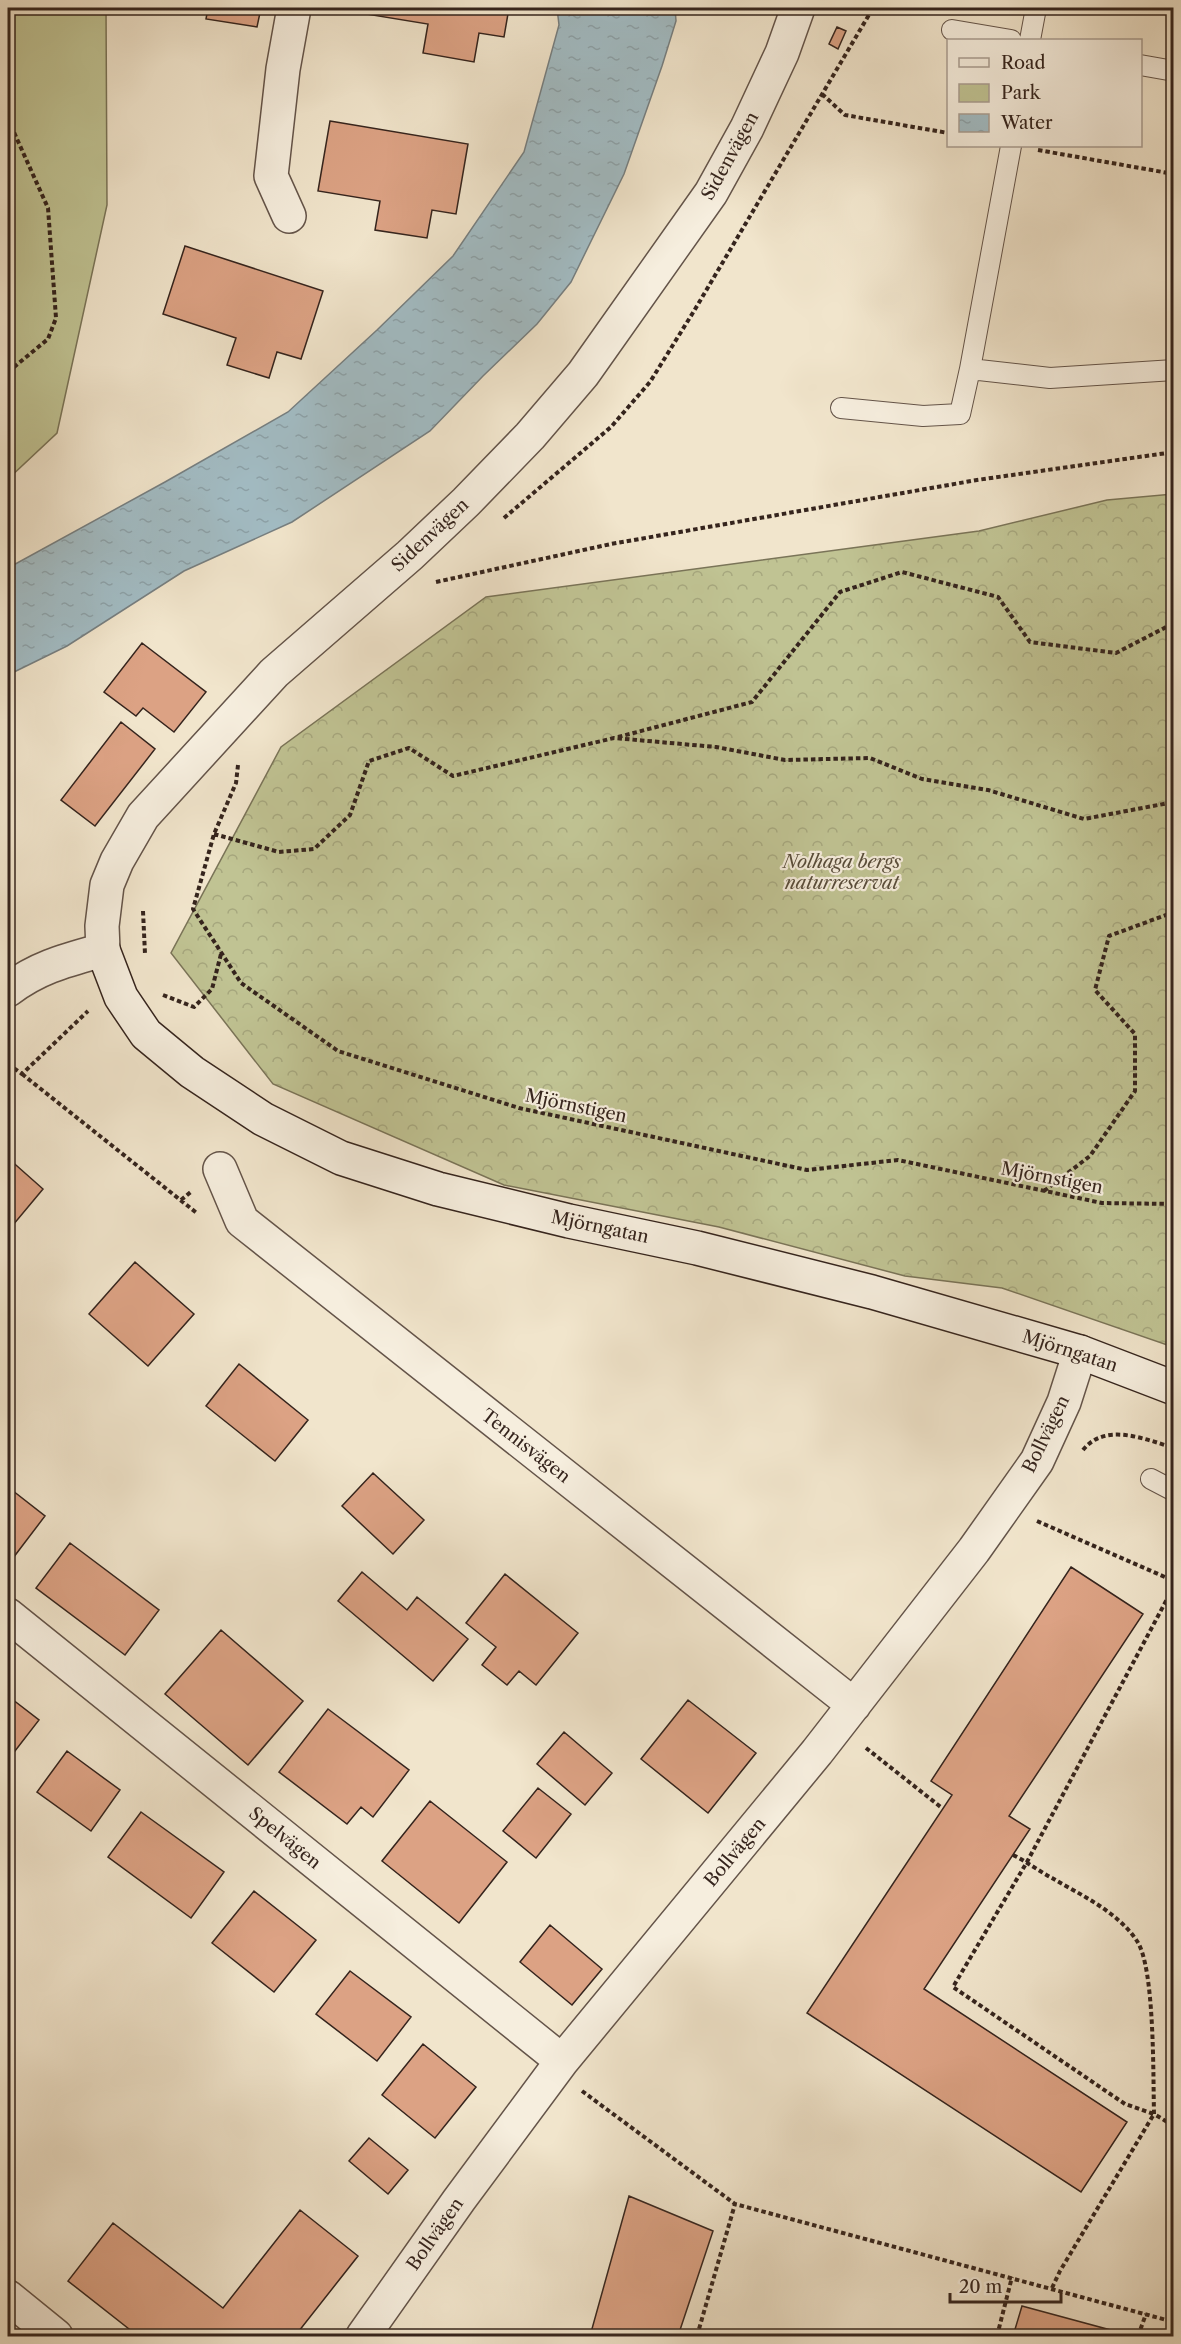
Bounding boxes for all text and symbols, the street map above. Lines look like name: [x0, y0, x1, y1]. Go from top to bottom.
legend: [947, 39, 1142, 147]
text: Road: [1001, 52, 1046, 74]
text: Park: [1001, 82, 1042, 104]
street label: Sidenvägen: [697, 108, 763, 204]
text: Water: [1000, 112, 1053, 134]
street label: Sidenvägen: [387, 494, 473, 576]
park label: Nolhaga bergs naturreservat: [781, 851, 901, 894]
street label: Mjörnstigen: [523, 1084, 629, 1128]
street label: Mjörnstigen: [999, 1157, 1105, 1199]
street label: Mjörngatan: [549, 1206, 651, 1248]
street label: Mjörngatan: [1019, 1325, 1121, 1377]
street label: Bollvägen: [1018, 1392, 1074, 1476]
street label: Tennisvägen: [477, 1404, 575, 1488]
street label: Spelvägen: [244, 1802, 326, 1874]
street label: Bollvägen: [700, 1813, 770, 1891]
street label: Bollvägen: [402, 2193, 468, 2275]
scale bar: [950, 2266, 1061, 2304]
text: 20 m: [959, 2276, 1003, 2298]

